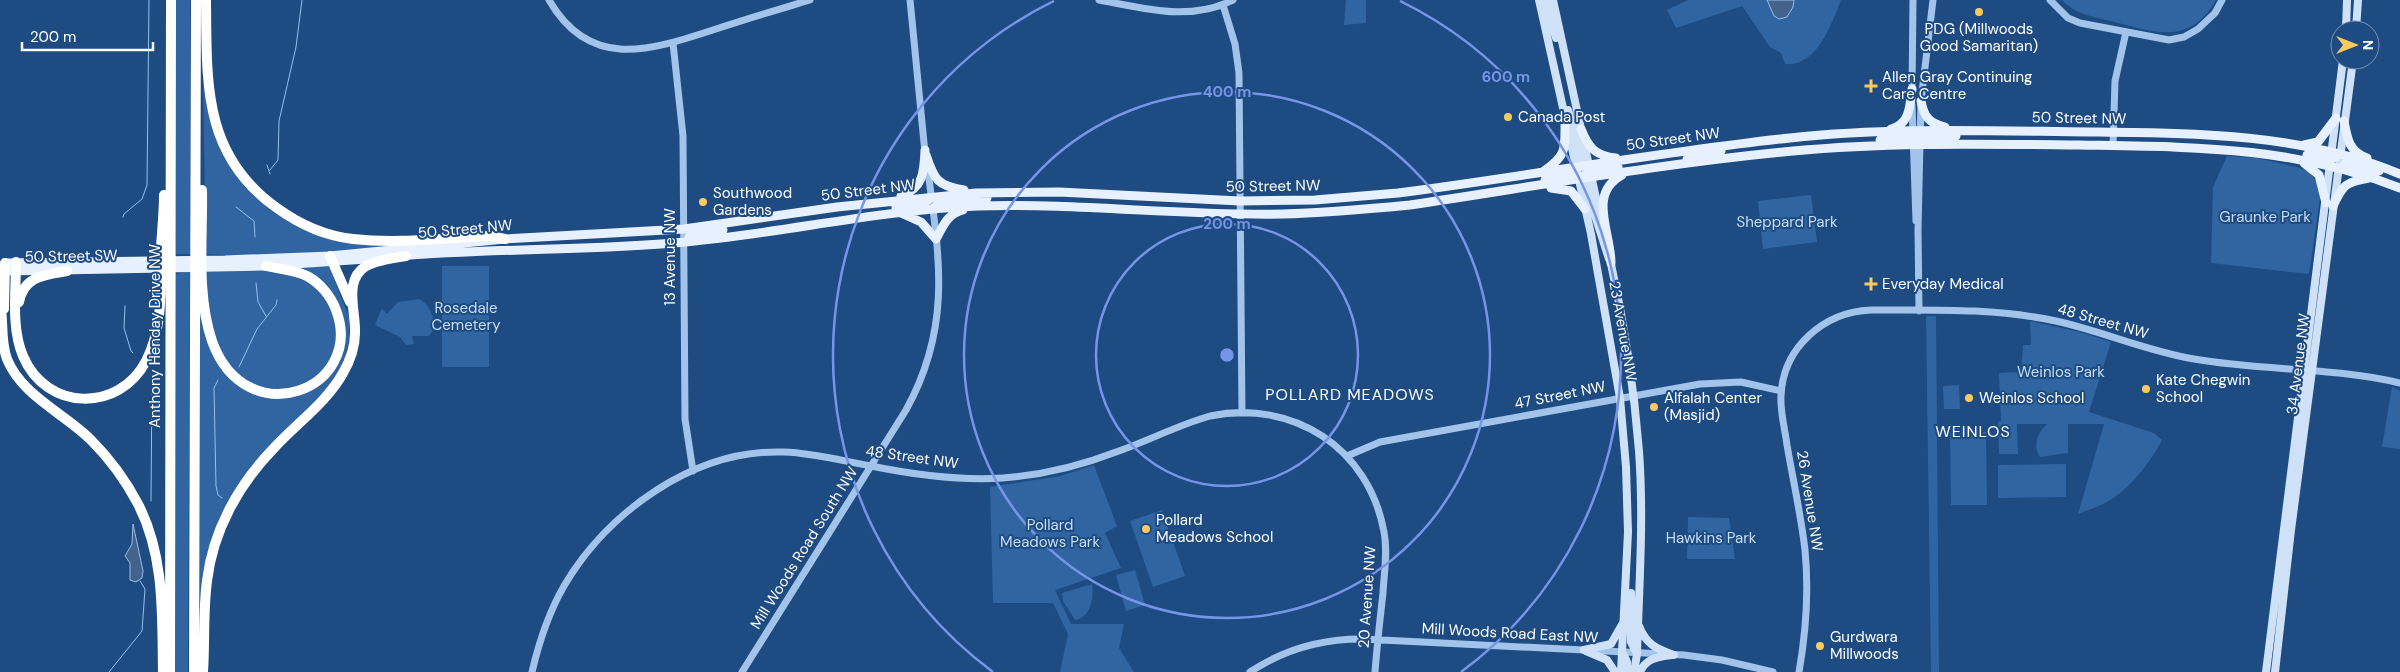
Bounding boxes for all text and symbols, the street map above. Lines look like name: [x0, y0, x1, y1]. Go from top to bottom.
marker: PDG (Millwoods Good Samaritan): [1973, 6, 1985, 18]
place label: PDG (Millwoods Good Samaritan): [1920, 19, 2038, 56]
scale bar: [22, 20, 154, 52]
north arrow: [2330, 20, 2380, 70]
text: 200 m: [30, 27, 76, 47]
text: N: [2359, 40, 2377, 50]
text: 600 m: [1482, 67, 1530, 87]
place label: Allen Gray Continuing Care Centre: [1882, 67, 2032, 104]
marker: Allen Gray Continuing Care Centre: [1864, 79, 1878, 93]
text: 400 m: [1203, 82, 1251, 102]
place label: Canada Post: [1518, 107, 1606, 127]
street label: 50 Street NW: [2031, 107, 2127, 129]
marker: Canada Post: [1502, 111, 1514, 123]
street label: 50 Street NW: [1625, 122, 1722, 155]
street label: 50 Street NW: [820, 174, 917, 206]
street label: 50 Street NW: [1225, 175, 1321, 197]
place label: Southwood Gardens: [713, 183, 792, 220]
marker: Southwood Gardens: [697, 196, 709, 208]
park label: Graunke Park: [2219, 207, 2311, 227]
street label: 13 Avenue NW: [660, 208, 680, 306]
park label: Sheppard Park: [1736, 212, 1838, 232]
text: 200 m: [1203, 214, 1251, 234]
street label: 50 Street NW: [417, 215, 514, 243]
street label: Anthony Henday Drive NW: [145, 243, 165, 428]
street label: 50 Street SW: [24, 245, 118, 267]
place label: Everyday Medical: [1882, 274, 2004, 294]
marker: Everyday Medical: [1864, 277, 1878, 291]
street label: 23 Avenue NW: [1604, 279, 1642, 383]
park label: Rosedale Cemetery: [432, 298, 501, 335]
street label: 48 Street NW: [2055, 298, 2151, 344]
street label: 34 Avenue NW: [2282, 312, 2314, 416]
centre of rings: [1218, 346, 1236, 364]
park label: Weinlos Park: [2017, 362, 2105, 382]
place label: Kate Chegwin School: [2156, 370, 2250, 407]
street label: 47 Street NW: [1513, 376, 1608, 414]
marker: Kate Chegwin School: [2140, 383, 2152, 395]
district label: POLLARD MEADOWS: [1265, 384, 1435, 405]
place label: Alfalah Center (Masjid): [1664, 388, 1762, 425]
place label: Weinlos School: [1979, 388, 2084, 408]
marker: Weinlos School: [1963, 392, 1975, 404]
marker: Alfalah Center (Masjid): [1648, 401, 1660, 413]
district label: WEINLOS: [1935, 421, 2011, 442]
street label: 48 Street NW: [864, 441, 960, 473]
street label: 26 Avenue NW: [1792, 449, 1828, 553]
street label: Mill Woods Road South NW: [746, 463, 863, 633]
place label: Pollard Meadows School: [1156, 510, 1273, 547]
park label: Pollard Meadows Park: [1000, 515, 1100, 552]
marker: Pollard Meadows School: [1140, 523, 1152, 535]
park label: Hawkins Park: [1666, 528, 1757, 548]
street label: 20 Avenue NW: [1353, 545, 1381, 649]
street label: Mill Woods Road East NW: [1421, 618, 1599, 648]
place label: Gurdwara Millwoods: [1830, 627, 1899, 664]
marker: Gurdwara Millwoods: [1814, 640, 1826, 652]

